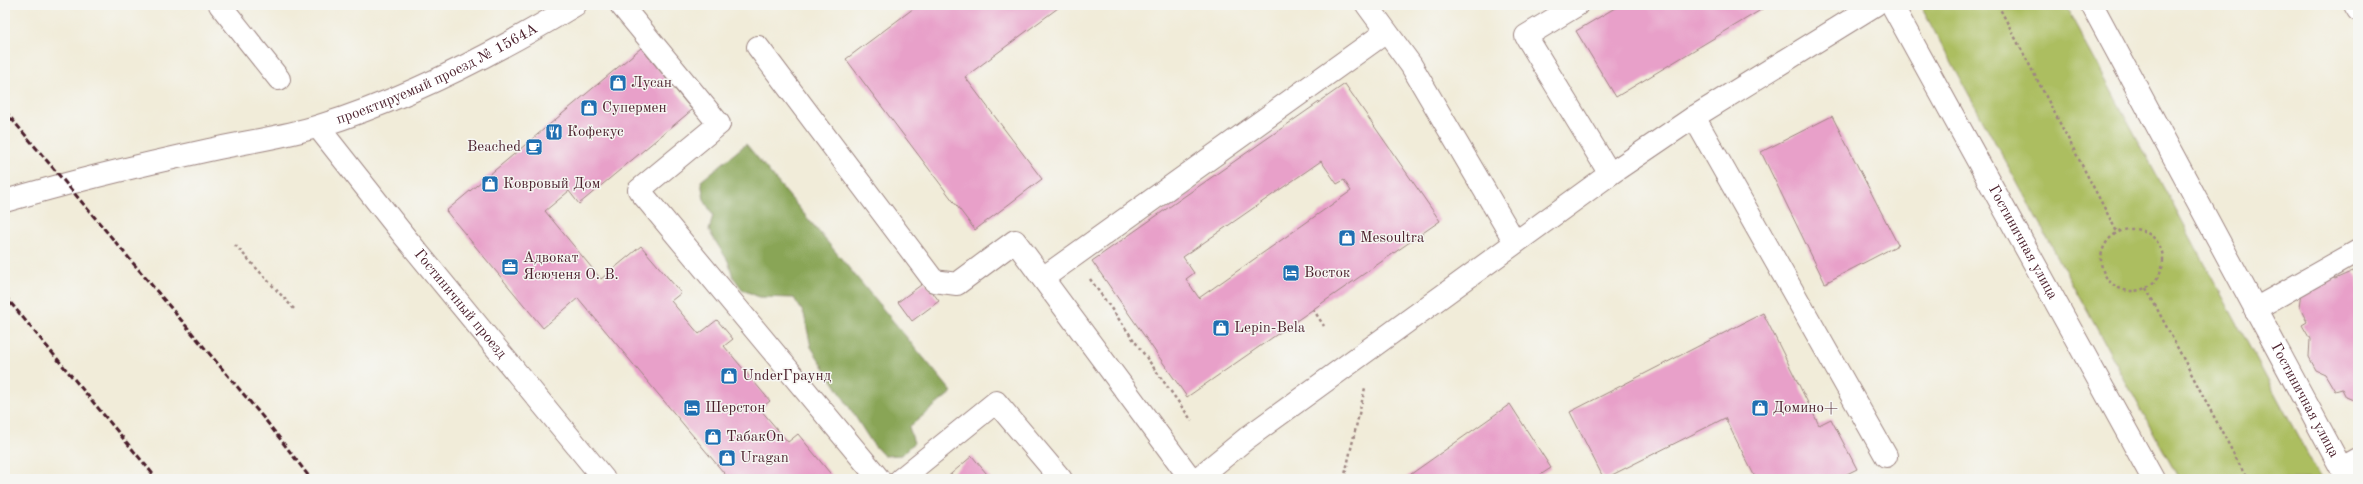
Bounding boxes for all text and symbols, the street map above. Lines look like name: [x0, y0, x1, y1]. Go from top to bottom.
street label: проектируемый проезд № 1564А: [334, 21, 541, 127]
shop icon: Лусан: [608, 73, 628, 93]
place label: Лусан: [631, 76, 672, 91]
shop icon: Супермен: [579, 98, 599, 118]
place label: Супермен: [602, 101, 667, 116]
restaurant icon: Кофекус: [544, 122, 564, 142]
place label: Кофекус: [567, 125, 624, 140]
cafe icon: Beached: [524, 137, 544, 157]
place label: Beached: [467, 140, 521, 155]
shop icon: Ковровый Дом: [480, 174, 500, 194]
place label: Ковровый Дом: [503, 177, 601, 192]
street label: Гостиничная улица: [1985, 183, 2060, 302]
shop icon: Mesoultra: [1337, 228, 1357, 248]
place label: Mesoultra: [1360, 231, 1425, 246]
street label: Гостиничный проезд: [411, 247, 510, 362]
place label: Адвокат Ясюченя О. В.: [523, 251, 619, 283]
office icon: Адвокат Ясюченя О. В.: [500, 257, 520, 277]
hotel icon: Восток: [1281, 263, 1301, 283]
place label: Восток: [1304, 266, 1351, 281]
shop icon: Lepin-Bela: [1211, 318, 1231, 338]
place label: Lepin-Bela: [1234, 321, 1306, 336]
street label: Гостиничная улица: [2268, 341, 2342, 461]
shop icon: UnderГраунд: [719, 366, 739, 386]
place label: UnderГраунд: [742, 369, 832, 384]
hotel icon: Шерстон: [682, 398, 702, 418]
shop icon: Домино+: [1750, 398, 1770, 418]
place label: Шерстон: [705, 401, 765, 416]
place label: Домино+: [1773, 401, 1838, 416]
shop icon: ТабакOn: [703, 427, 723, 447]
place label: ТабакOn: [726, 430, 784, 445]
shop icon: Uragan: [717, 448, 737, 468]
place label: Uragan: [740, 451, 789, 466]

